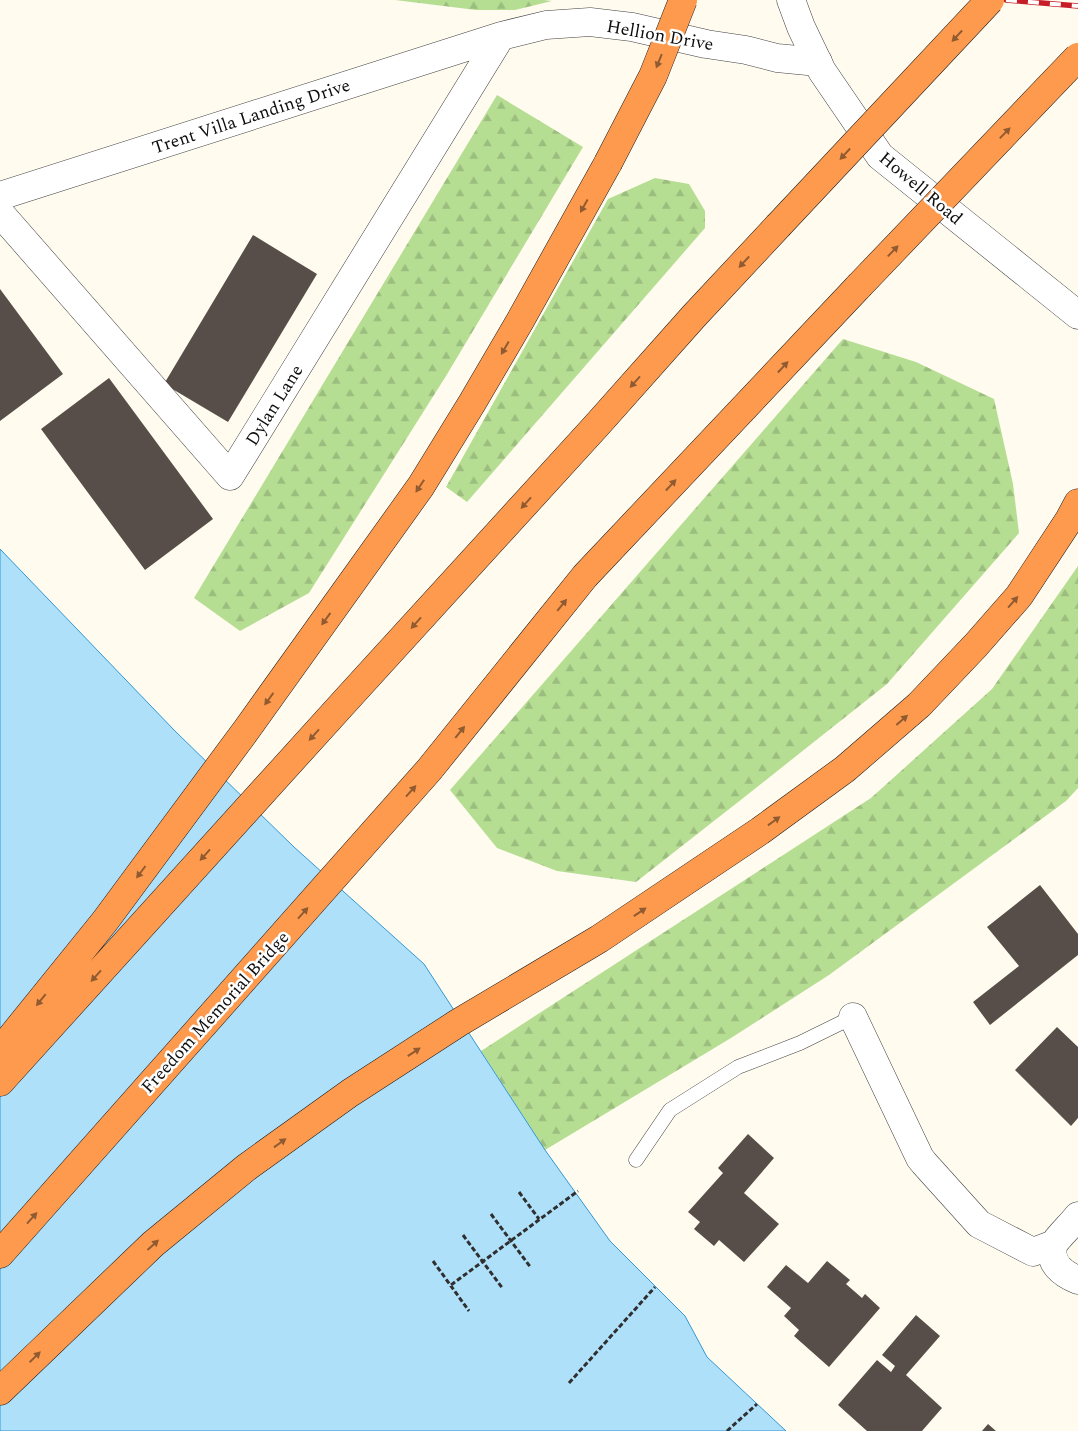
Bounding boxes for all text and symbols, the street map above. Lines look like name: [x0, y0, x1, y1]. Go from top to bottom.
street label: Hellion Drive: [604, 13, 716, 58]
one-way arrow: [951, 29, 963, 41]
one-way arrow: [655, 54, 662, 69]
street label: Trent Villa Landing Drive: [149, 72, 354, 161]
one-way arrow: [999, 128, 1011, 140]
street label: Howell Road: [873, 145, 969, 232]
one-way arrow: [839, 148, 851, 160]
one-way arrow: [580, 199, 589, 213]
one-way arrow: [887, 245, 899, 257]
one-way arrow: [738, 256, 750, 268]
one-way arrow: [500, 341, 509, 354]
street label: Dylan Lane: [239, 359, 310, 451]
one-way arrow: [777, 361, 789, 373]
one-way arrow: [629, 376, 641, 388]
one-way arrow: [665, 479, 677, 491]
one-way arrow: [416, 480, 425, 493]
one-way arrow: [520, 496, 532, 508]
one-way arrow: [1008, 596, 1019, 609]
one-way arrow: [556, 599, 567, 612]
one-way arrow: [321, 612, 331, 626]
one-way arrow: [411, 616, 422, 629]
one-way arrow: [263, 692, 274, 705]
one-way arrow: [895, 714, 907, 726]
one-way arrow: [455, 726, 466, 739]
one-way arrow: [308, 728, 320, 740]
one-way arrow: [405, 785, 416, 798]
one-way arrow: [767, 816, 781, 826]
one-way arrow: [199, 849, 211, 861]
one-way arrow: [136, 865, 146, 879]
one-way arrow: [297, 907, 309, 919]
one-way arrow: [633, 907, 646, 917]
street label: Freedom Memorial Bridge: [135, 925, 296, 1100]
one-way arrow: [90, 970, 102, 982]
one-way arrow: [35, 993, 46, 1006]
one-way arrow: [407, 1047, 421, 1057]
one-way arrow: [273, 1138, 286, 1149]
one-way arrow: [27, 1211, 38, 1224]
one-way arrow: [146, 1239, 159, 1250]
one-way arrow: [29, 1351, 41, 1363]

